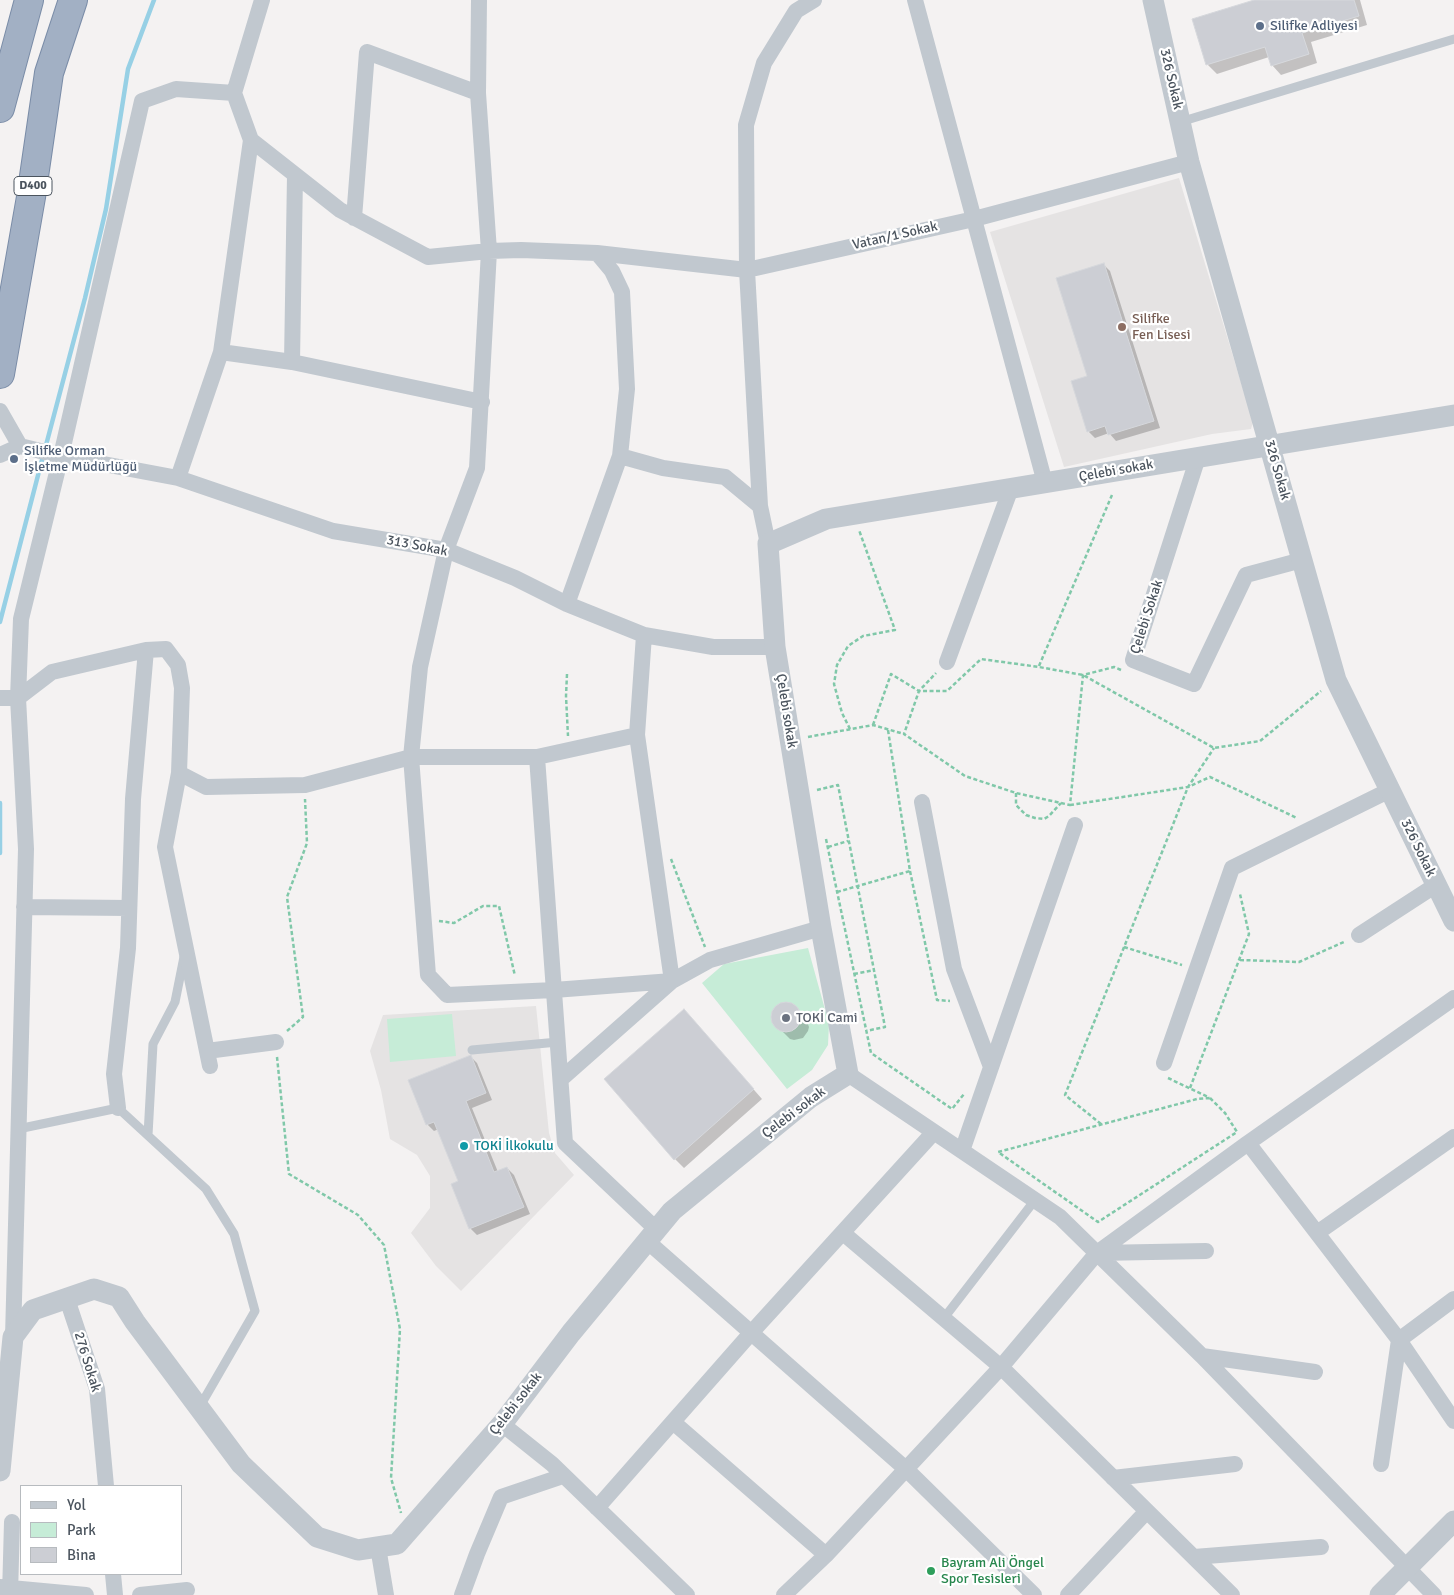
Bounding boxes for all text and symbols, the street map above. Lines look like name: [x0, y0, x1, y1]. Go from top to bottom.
place label: Silifke Adliyesi: [1270, 18, 1358, 34]
marker: Silifke Adliyesi: [1254, 20, 1266, 32]
street label: 326 Sokak: [1156, 47, 1186, 111]
road number: D400: [14, 177, 52, 196]
street label: Vatan/1 Sokak: [851, 218, 939, 254]
place label: Silifke Fen Lisesi: [1132, 311, 1191, 344]
marker: Silifke Fen Lisesi: [1116, 321, 1128, 333]
street label: 326 Sokak: [1260, 438, 1294, 502]
place label: Silifke Orman İşletme Müdürlüğü: [24, 443, 137, 476]
marker: Silifke Orman İşletme Müdürlüğü: [8, 453, 20, 465]
street label: Çelebi sokak: [1078, 456, 1154, 486]
street label: 313 Sokak: [385, 532, 449, 560]
street label: Çelebi Sokak: [1127, 578, 1167, 656]
street label: Çelebi sokak: [772, 673, 800, 749]
street label: 326 Sokak: [1397, 816, 1439, 880]
place label: TOKİ Cami: [796, 1010, 858, 1026]
marker: TOKİ Cami: [780, 1012, 792, 1024]
street label: Çelebi sokak: [759, 1084, 829, 1142]
place label: TOKİ İlkokulu: [474, 1138, 554, 1154]
marker: TOKİ İlkokulu: [458, 1140, 470, 1152]
street label: 276 Sokak: [70, 1330, 104, 1394]
street label: Çelebi sokak: [486, 1369, 546, 1439]
legend: [20, 1485, 182, 1575]
text: Yol: [67, 1496, 86, 1514]
text: Park: [67, 1521, 96, 1539]
text: Bina: [67, 1546, 96, 1564]
place label: Bayram Ali Öngel Spor Tesisleri: [941, 1555, 1044, 1588]
marker: Bayram Ali Öngel Spor Tesisleri: [925, 1565, 937, 1577]

